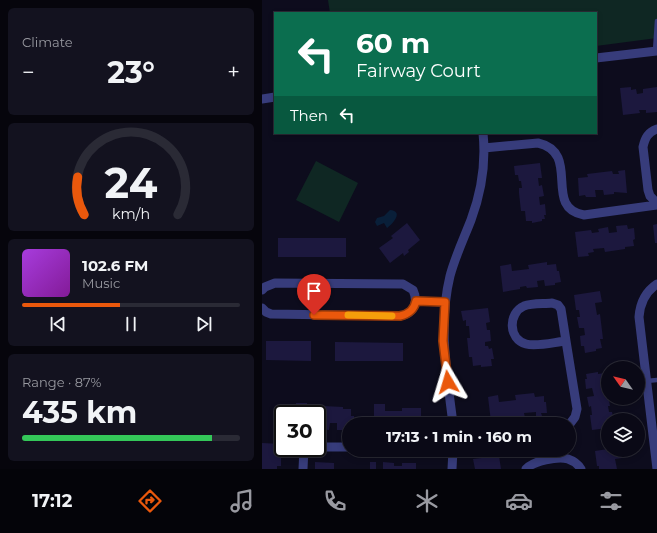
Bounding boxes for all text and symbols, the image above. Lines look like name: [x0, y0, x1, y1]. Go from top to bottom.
text: 60 m: [356, 26, 430, 60]
icon: left: [290, 28, 342, 80]
text: Climate: [22, 34, 73, 50]
text: 23°: [107, 54, 155, 91]
text: −: [22, 59, 35, 86]
text: +: [227, 59, 240, 86]
text: Fairway Court: [356, 60, 481, 82]
icon: left: [336, 104, 358, 126]
text: Then: [290, 106, 328, 125]
text: 24: [105, 158, 158, 208]
text: km/h: [112, 204, 150, 222]
text: 102.6 FM: [82, 256, 148, 275]
pin: [297, 274, 331, 315]
text: Music: [82, 275, 120, 291]
icon: arrive: [303, 280, 325, 302]
icon: previous: [47, 313, 69, 335]
icon: pause: [120, 313, 142, 335]
icon: next: [193, 313, 215, 335]
position arrow: [427, 361, 469, 403]
north arrow: [601, 361, 645, 405]
map controls: [601, 361, 645, 457]
text: Range · 87%: [22, 374, 101, 390]
text: 435 km: [22, 394, 137, 431]
speed limit sign: 30: [274, 405, 326, 457]
button: layers: [601, 413, 645, 457]
text: 17:13 · 1 min · 160 m: [386, 427, 532, 446]
icon: directions: [136, 487, 164, 515]
icon: music: [228, 487, 256, 515]
icon: phone: [321, 487, 349, 515]
icon: climate: [413, 487, 441, 515]
icon: car: [505, 487, 533, 515]
icon: filters: [597, 487, 625, 515]
text: 17:12: [32, 490, 72, 512]

